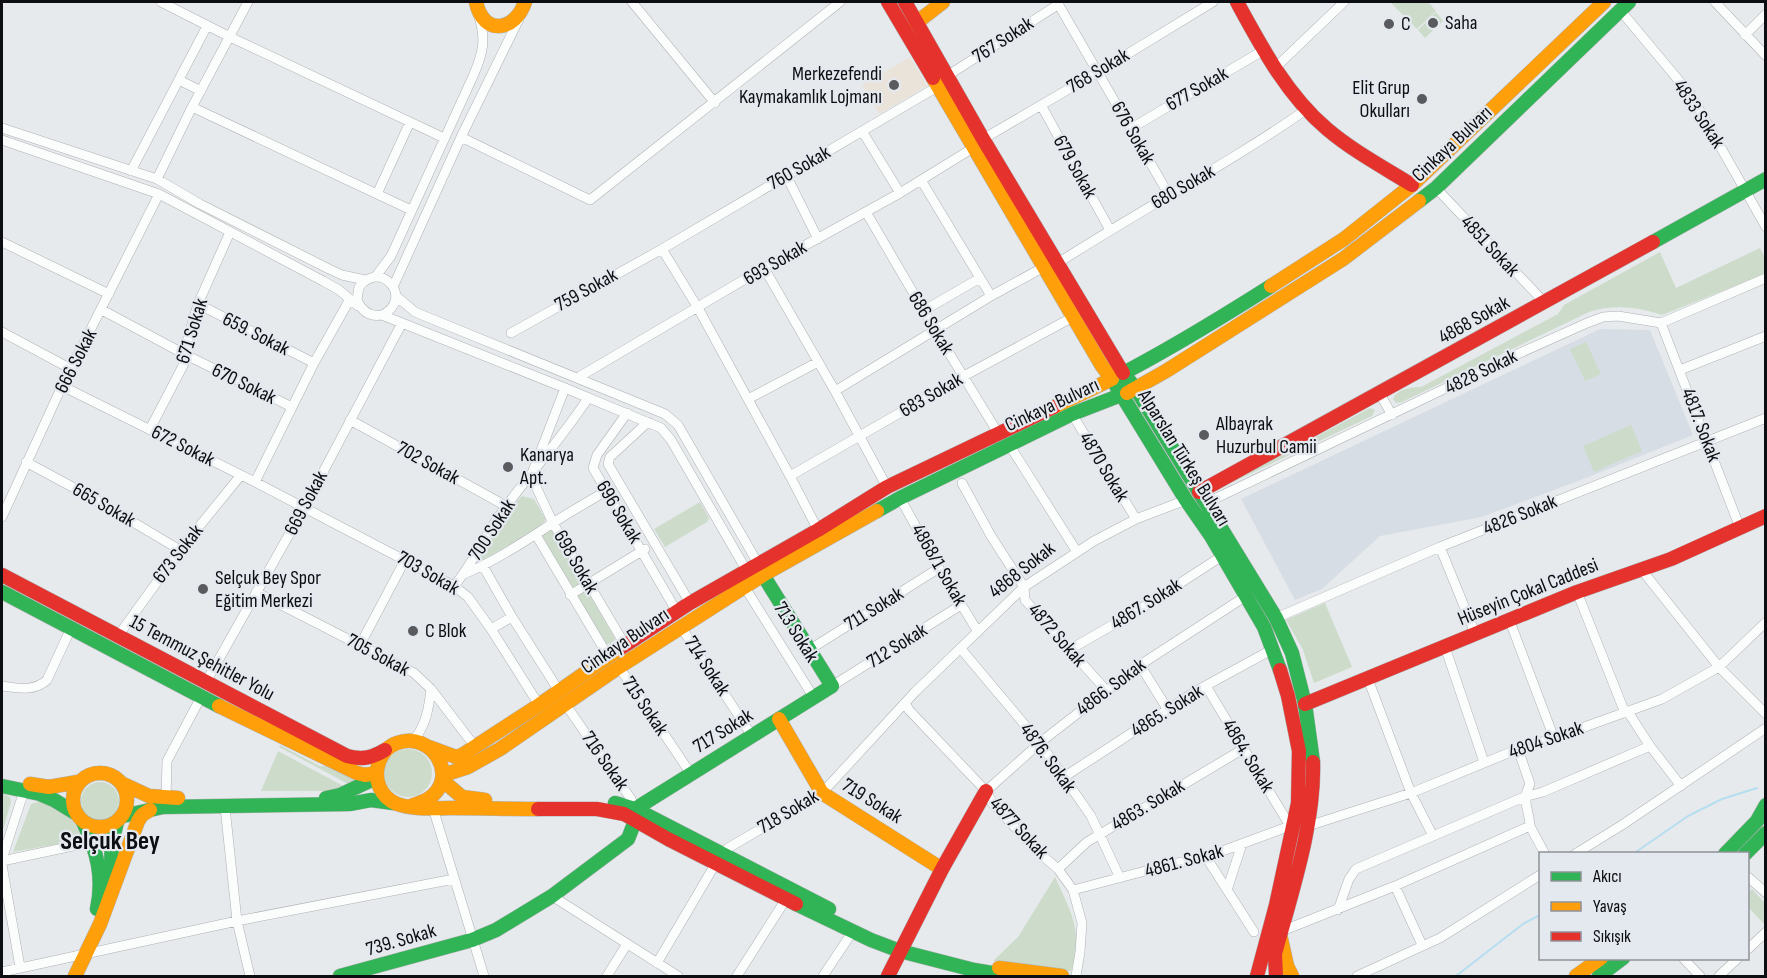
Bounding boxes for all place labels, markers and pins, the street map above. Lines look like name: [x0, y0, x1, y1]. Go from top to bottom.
place label: Saha: [1445, 11, 1478, 35]
place label: C: [1401, 12, 1411, 36]
marker: Saha: [1426, 16, 1440, 30]
marker: C: [1382, 17, 1396, 31]
place label: Merkezefendi Kaymakamlık Lojmanı: [739, 62, 882, 109]
place label: Elit Grup Okulları: [1352, 76, 1410, 123]
marker: Merkezefendi Kaymakamlık Lojmanı: [887, 78, 901, 92]
marker: Elit Grup Okulları: [1415, 92, 1429, 106]
place label: Albayrak Huzurbul Camii: [1215, 412, 1317, 459]
marker: Albayrak Huzurbul Camii: [1197, 428, 1211, 442]
place label: Kanarya Apt.: [519, 443, 574, 490]
marker: Kanarya Apt.: [501, 460, 515, 474]
place label: Selçuk Bey Spor Eğitim Merkezi: [215, 566, 321, 613]
marker: Selçuk Bey Spor Eğitim Merkezi: [196, 582, 210, 596]
place label: C Blok: [425, 619, 467, 643]
marker: C Blok: [406, 624, 420, 638]

